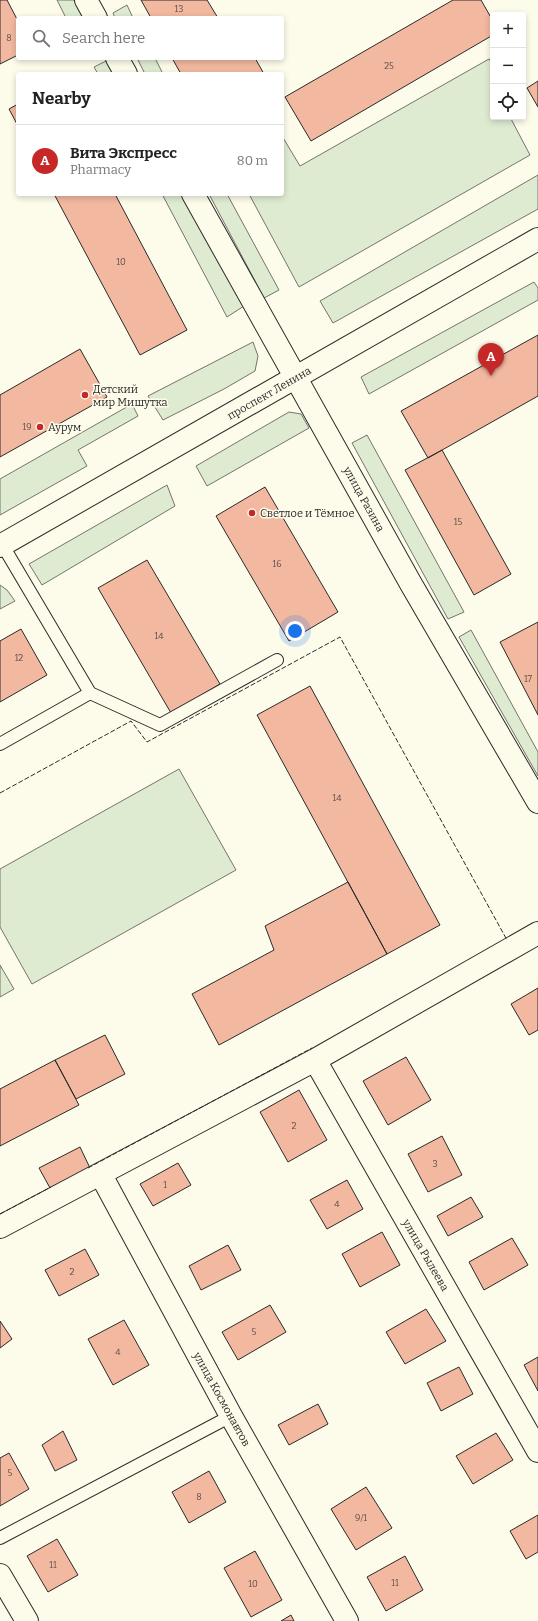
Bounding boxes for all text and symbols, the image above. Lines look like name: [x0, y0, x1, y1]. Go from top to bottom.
house number: 13: [175, 4, 183, 14]
map controls: [490, 12, 526, 120]
button: +: [490, 12, 526, 48]
search box: [16, 16, 284, 60]
icon: search: [30, 27, 52, 49]
text: Search here: [62, 29, 145, 47]
house number: 8: [6, 33, 12, 43]
button: −: [490, 48, 526, 84]
house number: 25: [384, 61, 394, 71]
button: locate: [490, 84, 526, 120]
text: Nearby: [32, 88, 91, 109]
text: Вита Экспресс: [70, 144, 177, 162]
text: A: [40, 153, 50, 168]
text: 80 m: [237, 153, 268, 168]
text: Pharmacy: [70, 162, 131, 177]
house number: 10: [116, 257, 126, 267]
pin: A: [478, 343, 504, 376]
street label: проспект Ленина: [225, 364, 313, 423]
place label: Детский мир Мишутка: [93, 383, 168, 409]
marker: Детский мир Мишутка: [80, 390, 90, 400]
place label: Аурум: [48, 421, 81, 434]
house number: 19: [23, 422, 31, 432]
marker: Аурум: [35, 422, 45, 432]
street label: улица Разина: [340, 463, 387, 534]
place label: Светлое и Тёмное: [260, 507, 354, 520]
marker: Светлое и Тёмное: [247, 508, 257, 518]
house number: 15: [454, 517, 462, 527]
house number: 16: [273, 559, 281, 569]
your location: [285, 621, 305, 641]
house number: 14: [155, 631, 164, 641]
house number: 12: [15, 653, 23, 663]
house number: 17: [524, 674, 533, 684]
house number: 14: [333, 793, 342, 803]
house number: 2: [292, 1121, 297, 1131]
house number: 3: [432, 1159, 438, 1169]
house number: 1: [163, 1180, 167, 1190]
house number: 4: [334, 1199, 340, 1209]
street label: улица Рылеева: [399, 1216, 451, 1293]
house number: 2: [70, 1267, 75, 1277]
house number: 5: [252, 1327, 257, 1337]
house number: 4: [115, 1347, 121, 1357]
street label: улица Космонавтов: [190, 1349, 253, 1449]
house number: 5: [8, 1468, 13, 1478]
house number: 8: [196, 1492, 202, 1502]
house number: 9/1: [355, 1513, 367, 1523]
house number: 11: [49, 1560, 57, 1570]
house number: 11: [391, 1578, 399, 1588]
house number: 10: [248, 1579, 258, 1589]

